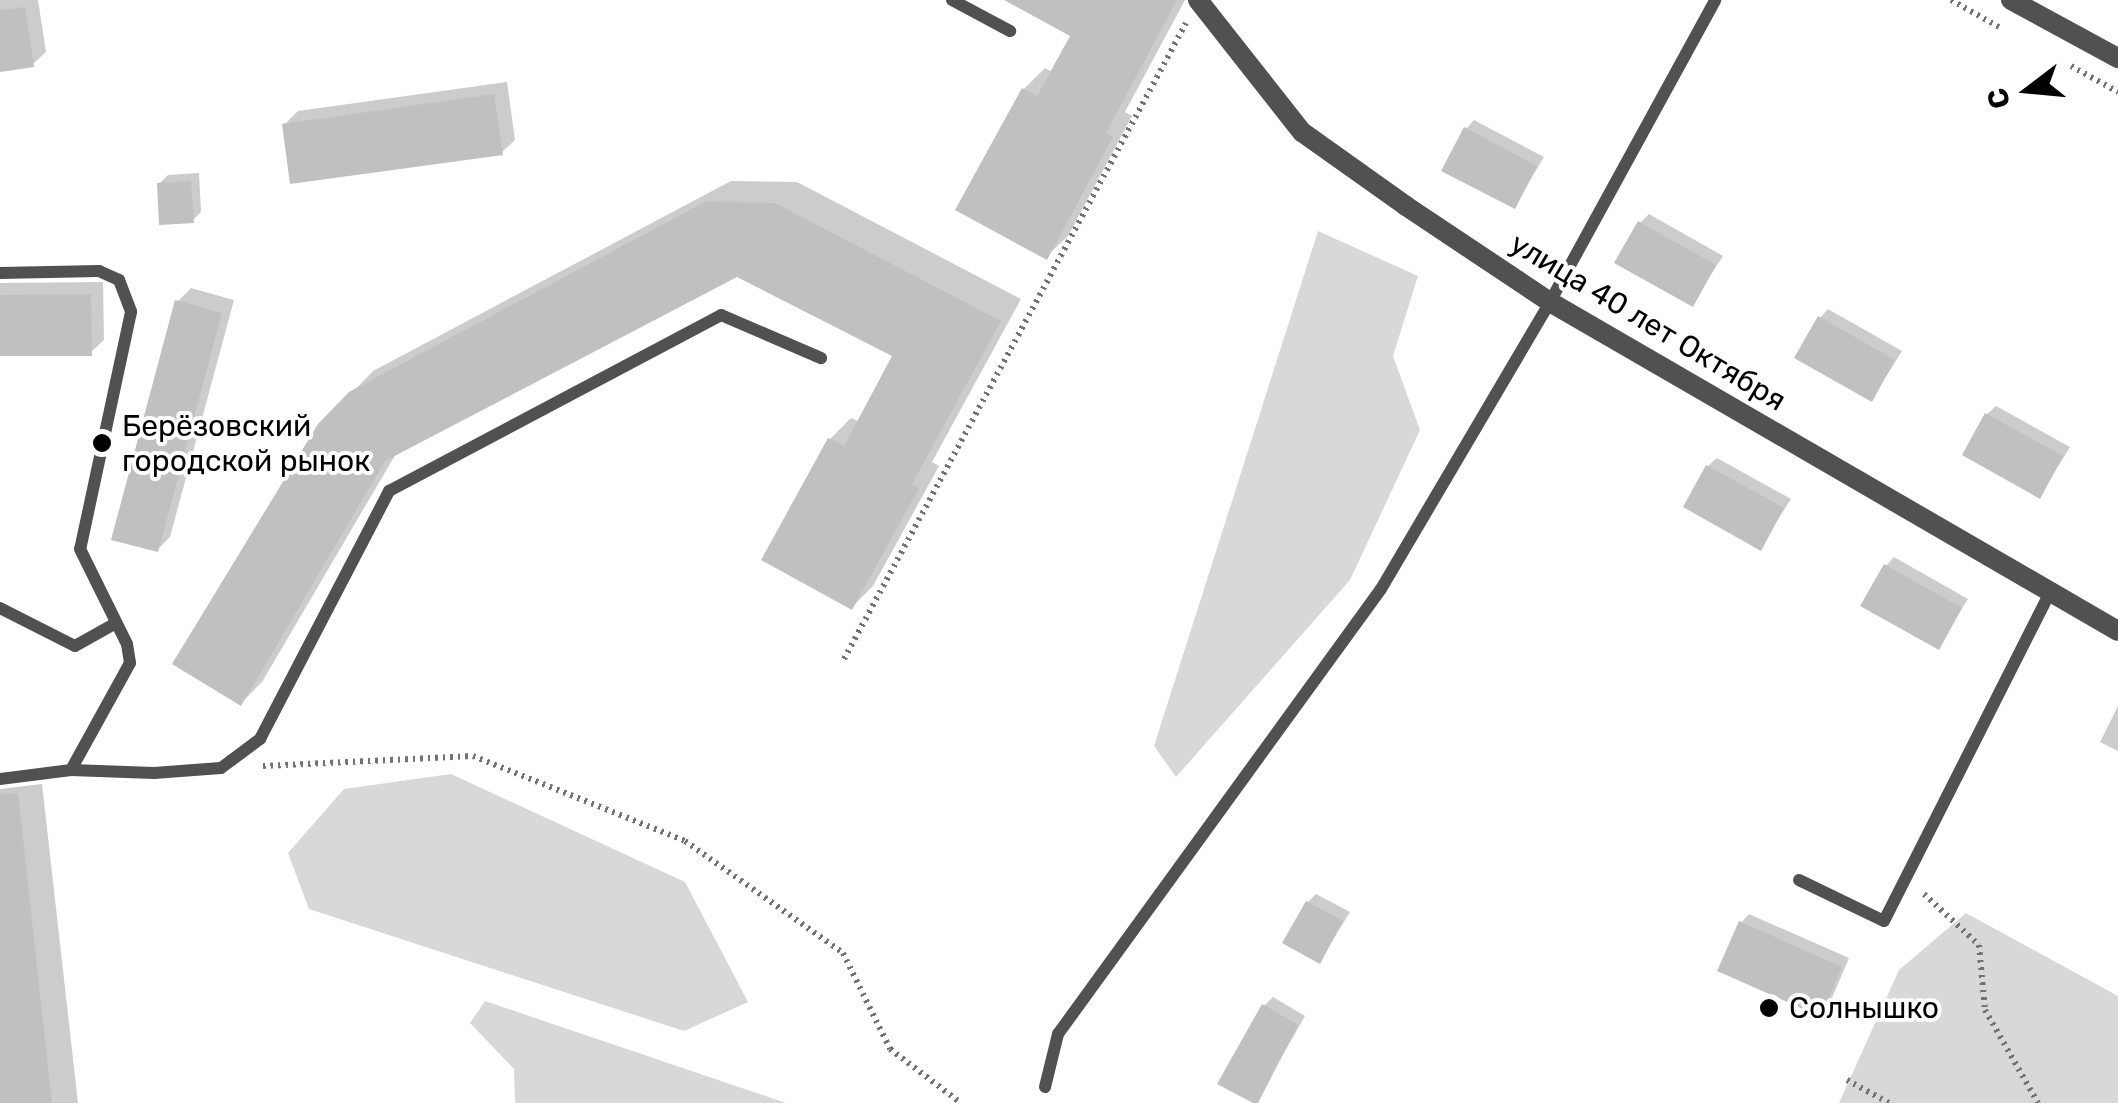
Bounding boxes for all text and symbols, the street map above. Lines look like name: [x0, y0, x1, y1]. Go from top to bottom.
north arrow: [1978, 40, 2078, 140]
text: С: [1980, 84, 2017, 112]
street label: улица 40 лет Октября: [1504, 225, 1792, 419]
place label: Берёзовский городской рынок: [122, 408, 370, 478]
marker: Берёзовский городской рынок: [91, 432, 113, 454]
place label: Солнышко: [1789, 990, 1939, 1026]
marker: Солнышко: [1758, 997, 1780, 1019]

